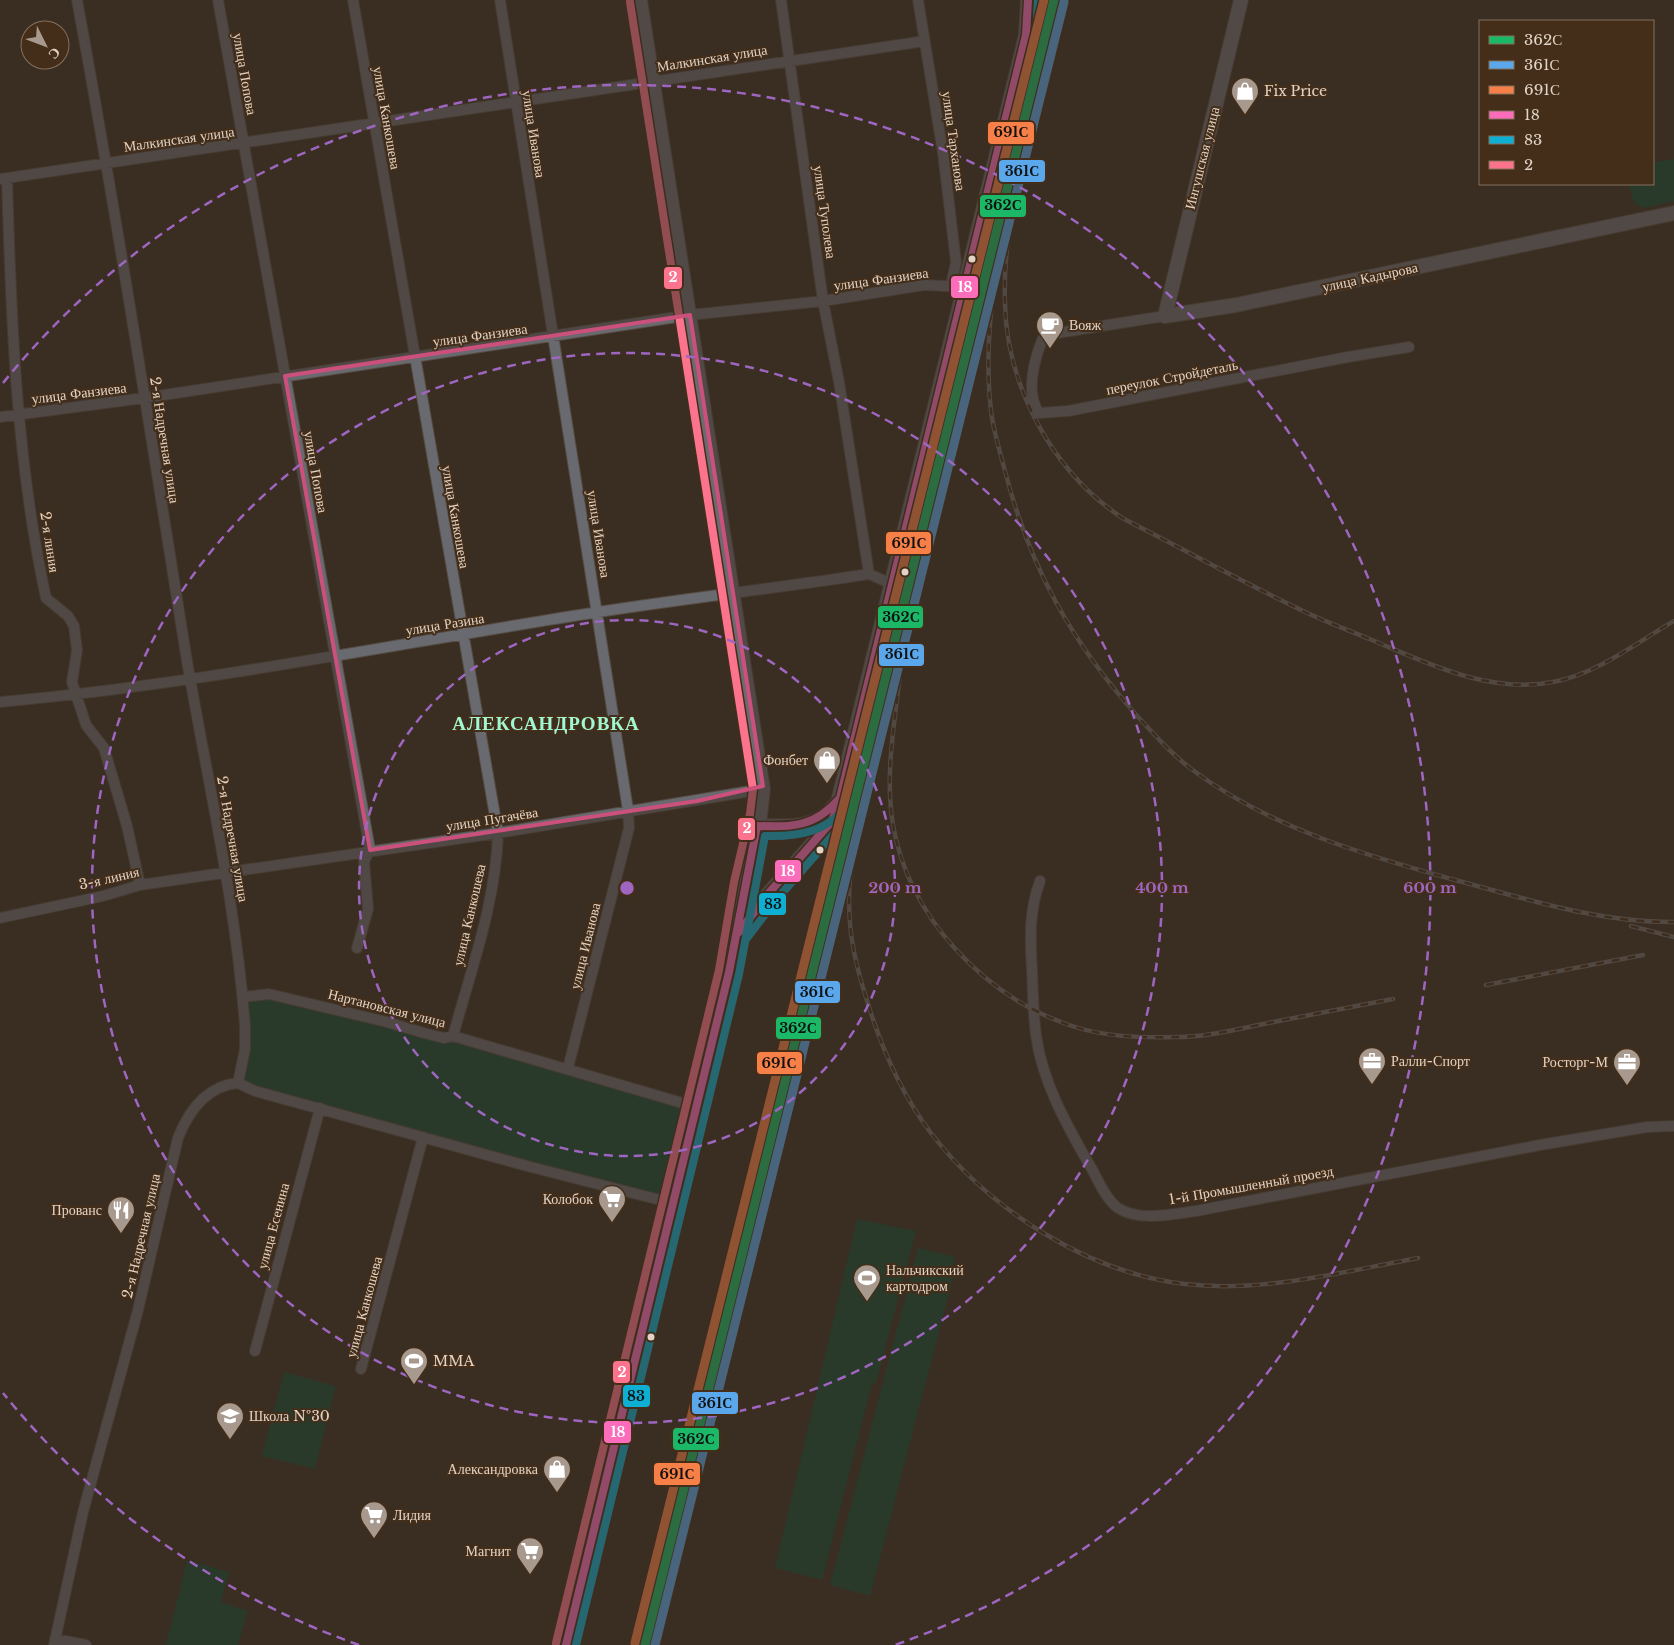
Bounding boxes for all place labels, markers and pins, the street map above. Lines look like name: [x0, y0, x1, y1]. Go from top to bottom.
shop icon: Fix Price: [1230, 76, 1260, 115]
place label: Fix Price: [1264, 82, 1327, 100]
unlabelled marker: [967, 254, 977, 264]
cafe icon: Вояж: [1035, 310, 1065, 349]
place label: Вояж: [1069, 316, 1102, 334]
unlabelled marker: [900, 567, 910, 577]
shop icon: Фонбет: [812, 745, 842, 784]
place label: Фонбет: [763, 751, 808, 769]
unlabelled marker: [815, 845, 825, 855]
centre of rings: [618, 879, 636, 897]
office icon: Ралли-Спорт: [1357, 1046, 1387, 1085]
office icon: Росторг-М: [1612, 1047, 1642, 1086]
place label: Ралли-Спорт: [1391, 1052, 1470, 1070]
place label: Росторг-М: [1542, 1053, 1609, 1071]
supermarket icon: Колобок: [597, 1184, 627, 1223]
place label: Колобок: [543, 1190, 593, 1208]
restaurant icon: Прованс: [106, 1195, 136, 1234]
place label: Прованс: [52, 1201, 102, 1219]
place label: Нальчикский картодром: [886, 1261, 964, 1295]
sports icon: Нальчикский картодром: [852, 1263, 882, 1302]
unlabelled marker: [646, 1332, 656, 1342]
sports icon: MMA: [399, 1346, 429, 1385]
place label: MMA: [433, 1352, 475, 1370]
school or university icon: Школа №30: [215, 1401, 245, 1440]
place label: Школа №30: [249, 1407, 330, 1425]
shop icon: Александровка: [542, 1454, 572, 1493]
place label: Александровка: [448, 1460, 539, 1478]
supermarket icon: Лидия: [359, 1500, 389, 1539]
place label: Лидия: [393, 1506, 432, 1524]
supermarket icon: Магнит: [515, 1536, 545, 1575]
place label: Магнит: [465, 1542, 511, 1560]

